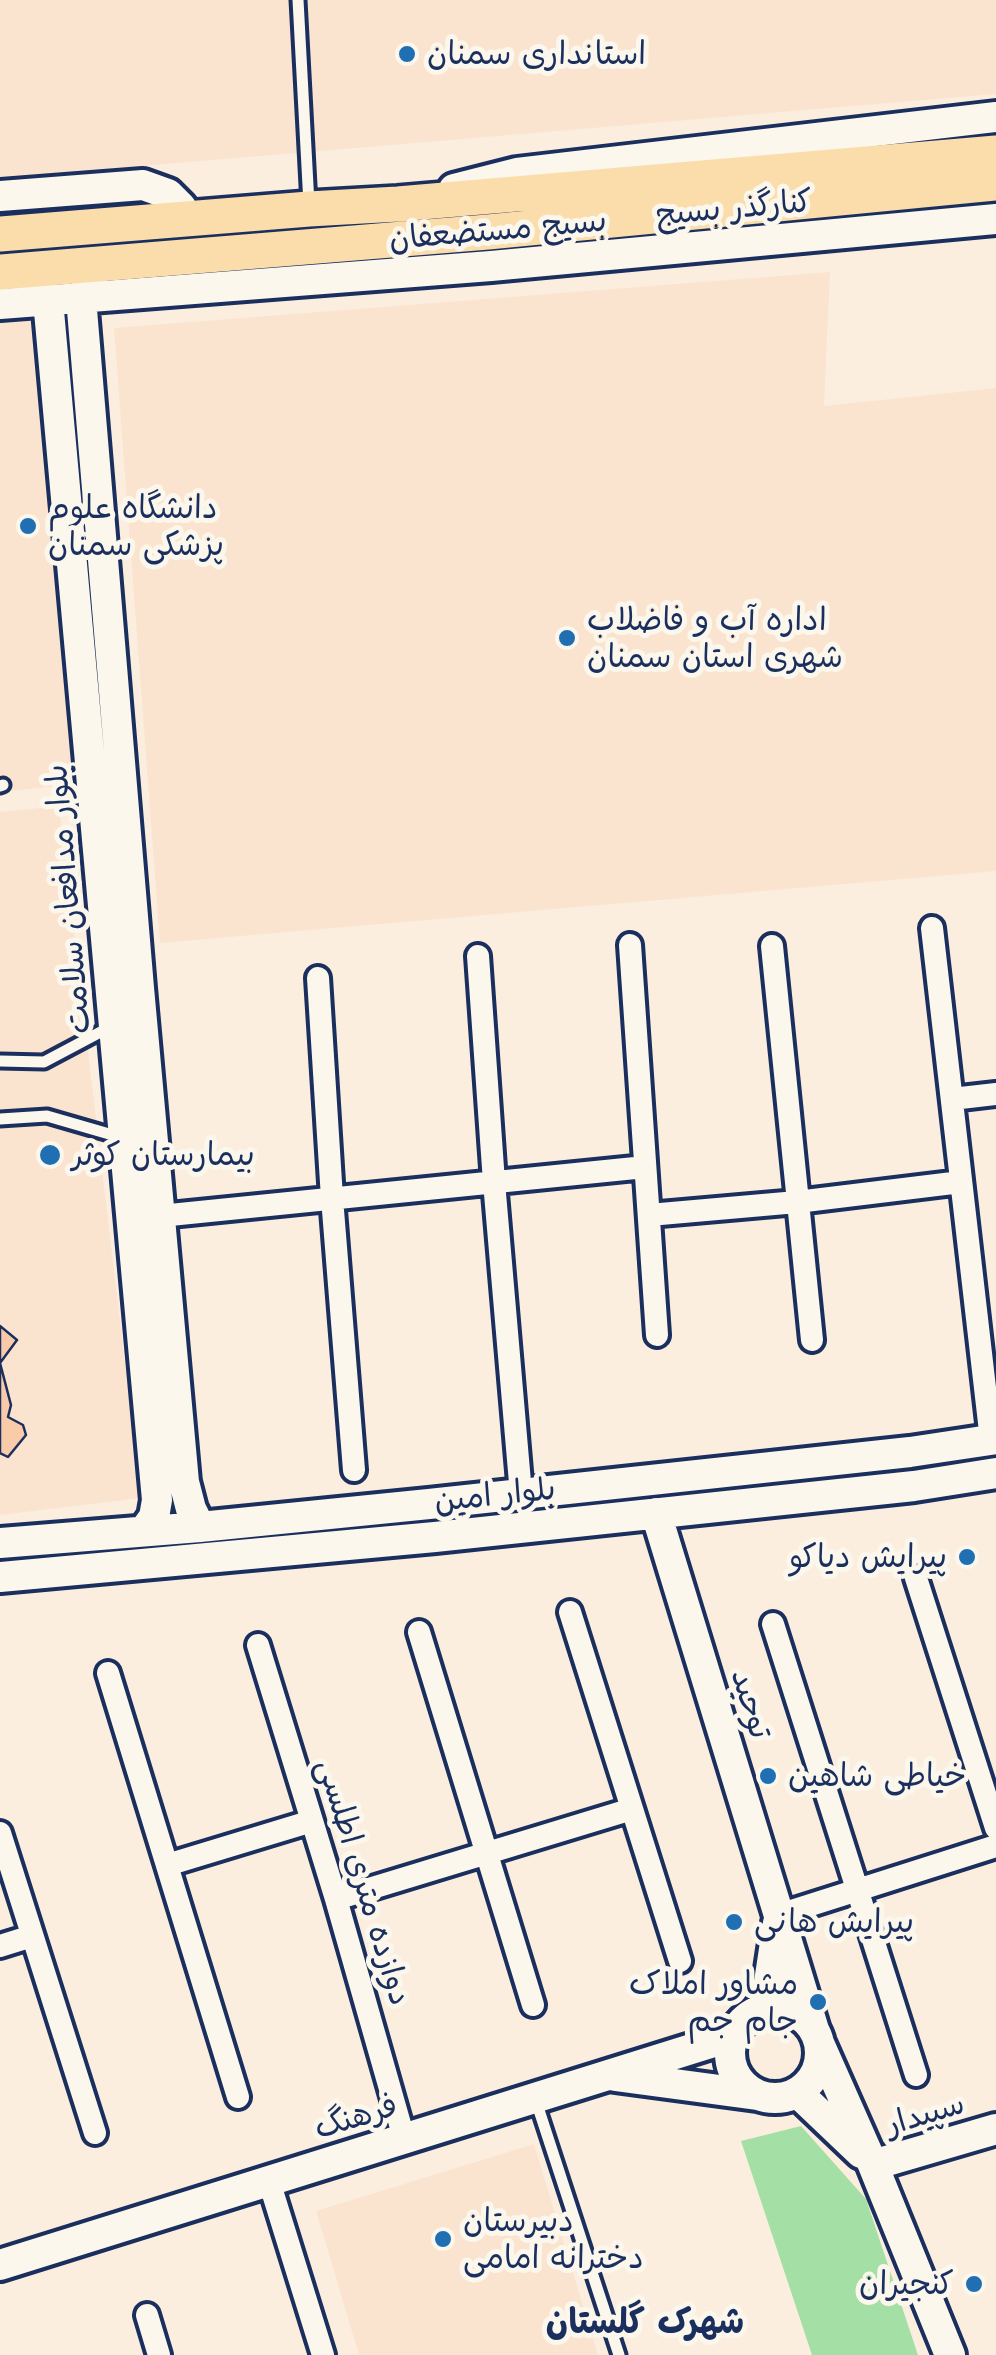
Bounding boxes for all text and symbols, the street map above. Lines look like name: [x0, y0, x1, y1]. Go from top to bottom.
place label: استانداری سمنان: [427, 35, 646, 73]
marker: استانداری سمنان: [396, 43, 418, 65]
street label: کنارگذر بسیج: [654, 182, 814, 234]
street label: بسیج مستضعفان: [388, 201, 608, 259]
place label: دانشگاه علوم پزشکی سمنان: [48, 489, 224, 564]
marker: دانشگاه علوم پزشکی سمنان: [17, 515, 39, 537]
place label: اداره آب و فاضلاب شهری استان سمنان: [587, 601, 843, 676]
marker: اداره آب و فاضلاب شهری استان سمنان: [556, 627, 578, 649]
street label: بلوار مدافعان سلامت: [37, 763, 99, 1035]
place label: بیمارستان کوثر: [72, 1136, 255, 1174]
marker: بیمارستان کوثر: [37, 1142, 63, 1168]
street label: بلوار امین: [433, 1470, 557, 1520]
place label: پیرایش دیاکو: [789, 1538, 947, 1576]
marker: پیرایش دیاکو: [956, 1546, 978, 1568]
street label: توحید: [722, 1665, 780, 1743]
street label: دوازده متری اطلسی: [308, 1754, 420, 2010]
place label: خیاطی شاهین: [788, 1757, 966, 1795]
marker: خیاطی شاهین: [757, 1765, 779, 1787]
place label: پیرایش هانی: [754, 1903, 914, 1941]
marker: پیرایش هانی: [723, 1911, 745, 1933]
place label: مشاور املاک جام جم: [629, 1965, 798, 2040]
marker: مشاور املاک جام جم: [807, 1991, 829, 2013]
street label: سپیدار: [881, 2084, 969, 2144]
street label: فرهنگ: [310, 2086, 402, 2148]
place label: دبیرستان دخترانه امامی: [463, 2202, 644, 2277]
marker: دبیرستان دخترانه امامی: [432, 2228, 454, 2250]
place label: کنجیران: [859, 2265, 954, 2303]
marker: کنجیران: [963, 2273, 985, 2295]
district label: شهرک گلستان: [546, 2301, 744, 2343]

